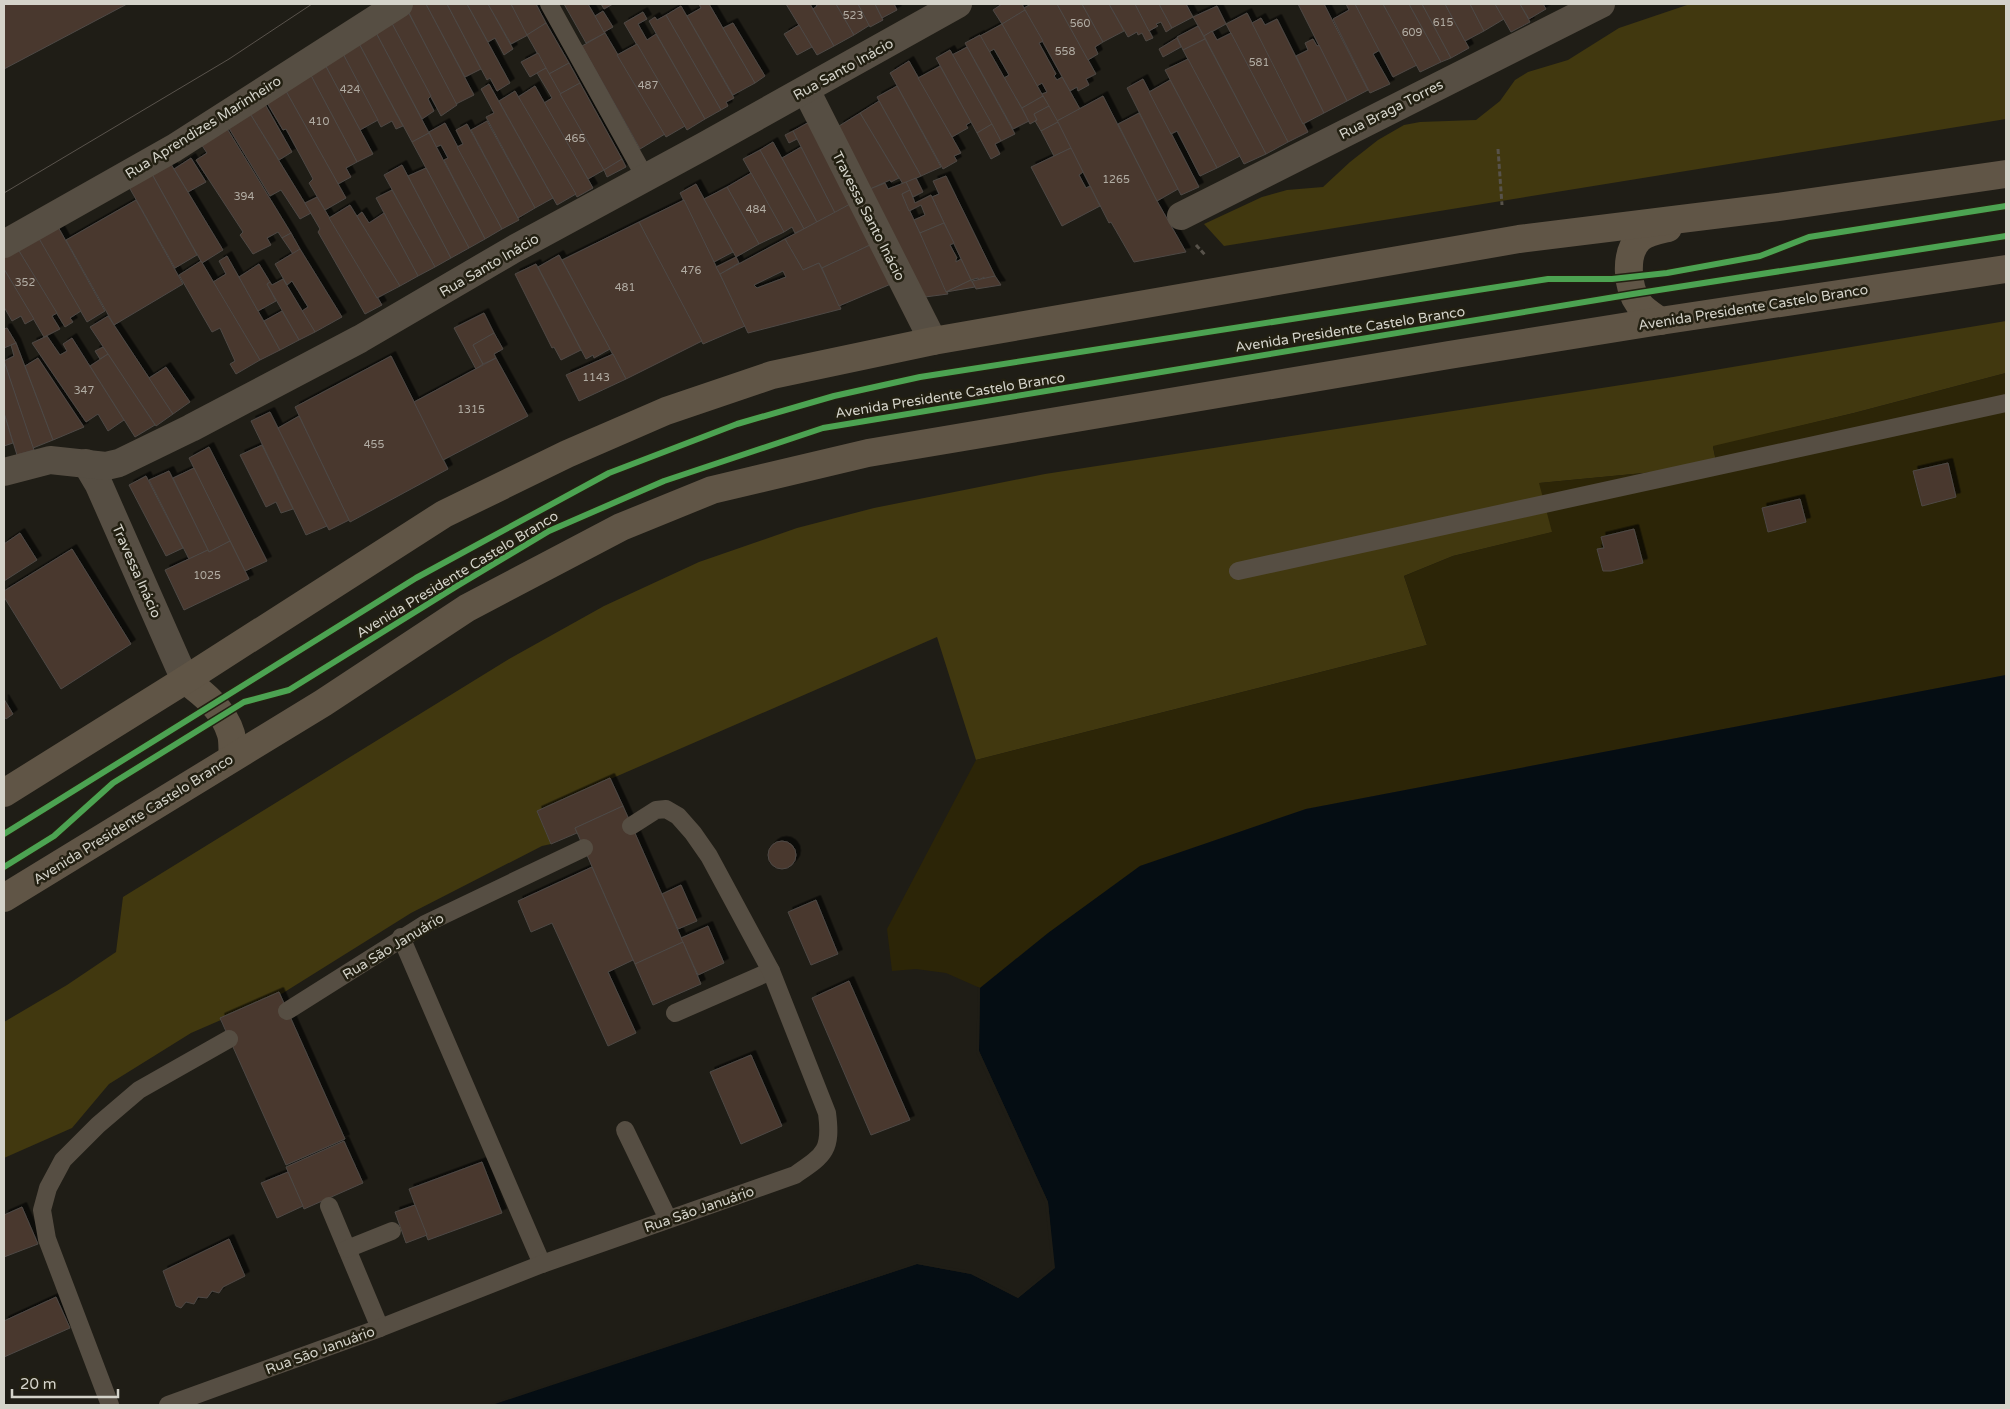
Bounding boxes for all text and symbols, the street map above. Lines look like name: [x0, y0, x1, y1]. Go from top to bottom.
house number: 523: [843, 9, 863, 22]
house number: 615: [1433, 16, 1453, 29]
house number: 560: [1070, 17, 1090, 30]
house number: 609: [1402, 26, 1422, 39]
street label: Rua Santo Inácio: [790, 35, 896, 104]
house number: 558: [1055, 45, 1075, 58]
house number: 581: [1249, 56, 1269, 69]
street label: Rua Aprendizes Marinheiro: [122, 72, 284, 183]
street label: Rua Braga Torres: [1336, 76, 1446, 143]
house number: 487: [638, 79, 658, 92]
house number: 424: [340, 83, 360, 96]
house number: 410: [309, 115, 329, 128]
house number: 465: [565, 132, 585, 145]
street label: Travessa Santo Inácio: [829, 149, 909, 284]
house number: 1265: [1102, 173, 1130, 186]
house number: 394: [234, 190, 254, 203]
house number: 484: [746, 203, 766, 216]
street label: Rua Santo Inácio: [437, 230, 542, 301]
house number: 476: [681, 264, 701, 277]
house number: 352: [15, 276, 35, 289]
house number: 481: [615, 281, 635, 294]
street label: Avenida Presidente Castelo Branco: [1637, 281, 1869, 334]
street label: Avenida Presidente Castelo Branco: [1234, 303, 1466, 356]
street label: Avenida Presidente Castelo Branco: [834, 369, 1066, 422]
house number: 1143: [582, 371, 610, 384]
house number: 347: [74, 384, 94, 397]
house number: 1315: [457, 403, 485, 416]
house number: 455: [364, 438, 384, 451]
street label: Avenida Presidente Castelo Branco: [353, 507, 561, 642]
street label: Travessa Inácio: [108, 522, 165, 621]
house number: 1025: [193, 569, 221, 582]
street label: Avenida Presidente Castelo Branco: [30, 751, 236, 888]
street label: Rua São Januário: [339, 909, 447, 983]
street label: Rua São Januário: [642, 1183, 756, 1236]
street label: Rua São Januário: [263, 1323, 377, 1378]
scale bar: [12, 1366, 119, 1398]
text: 20 m: [20, 1375, 57, 1393]

